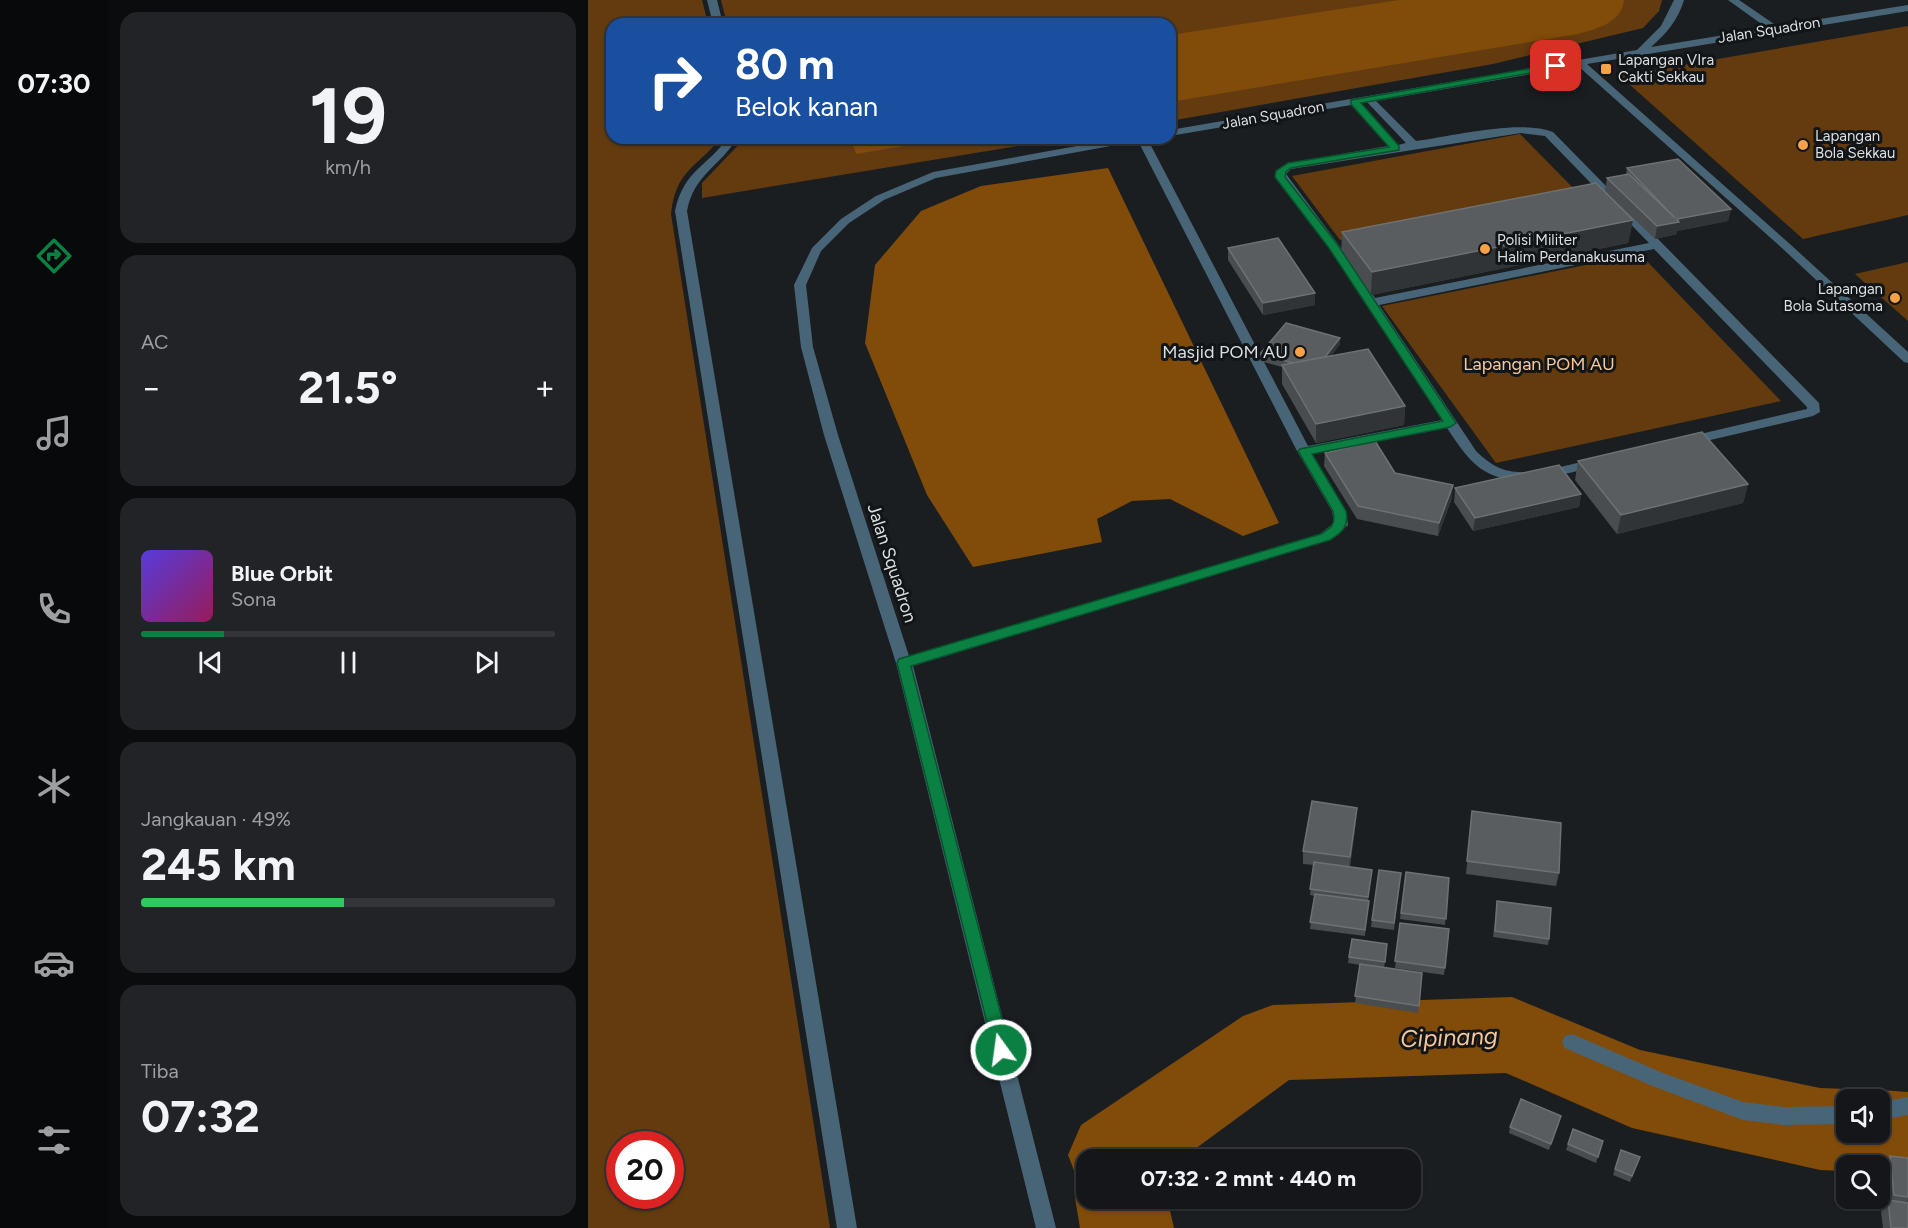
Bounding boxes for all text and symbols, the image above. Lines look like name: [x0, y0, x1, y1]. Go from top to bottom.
street label: Jalan Squadron: [1717, 13, 1821, 47]
text: 80 m: [735, 39, 835, 90]
pin: [1530, 40, 1581, 91]
icon: right: [636, 42, 714, 120]
icon: arrive: [1539, 49, 1572, 82]
place label: Lapangan VIra Cakti Sekkau: [1618, 51, 1714, 86]
marker: Lapangan VIra Cakti Sekkau: [1599, 62, 1613, 76]
text: 07:30: [17, 67, 91, 100]
text: 19: [309, 69, 387, 163]
text: Belok kanan: [735, 90, 878, 123]
street label: Jalan Squadron: [1221, 97, 1325, 133]
place label: Lapangan Bola Sekkau: [1815, 127, 1895, 162]
marker: Lapangan Bola Sekkau: [1796, 138, 1810, 152]
text: km/h: [325, 155, 371, 179]
place label: Polisi Militer Halim Perdanakusuma: [1497, 231, 1645, 266]
icon: directions: [33, 235, 75, 277]
marker: Polisi Militer Halim Perdanakusuma: [1478, 242, 1492, 256]
place label: Lapangan Bola Sutasoma: [1784, 280, 1883, 315]
marker: Lapangan Bola Sutasoma: [1888, 291, 1902, 305]
text: AC: [141, 330, 169, 354]
place label: Masjid POM AU: [1162, 341, 1288, 363]
marker: Masjid POM AU: [1293, 345, 1307, 359]
park label: Lapangan POM AU: [1463, 353, 1615, 375]
text: 21.5°: [298, 360, 398, 414]
text: −: [141, 368, 162, 407]
text: +: [534, 368, 555, 407]
icon: music: [33, 412, 75, 454]
street label: Jalan Squadron: [862, 501, 922, 625]
text: Blue Orbit: [231, 560, 333, 587]
text: Sona: [231, 587, 276, 611]
icon: phone: [33, 588, 75, 630]
icon: previous: [194, 646, 227, 679]
icon: pause: [332, 646, 365, 679]
icon: next: [470, 646, 503, 679]
icon: climate: [33, 765, 75, 807]
text: Jangkauan · 49%: [141, 807, 291, 831]
text: 245 km: [141, 837, 296, 891]
icon: car: [33, 942, 75, 984]
position arrow: [969, 1018, 1033, 1082]
water label: Cipinang: [1400, 1021, 1498, 1053]
text: Tiba: [141, 1059, 179, 1083]
text: 07:32: [141, 1089, 260, 1143]
map controls: [1836, 1089, 1890, 1209]
button: sound: [1836, 1089, 1890, 1143]
icon: filters: [33, 1119, 75, 1161]
speed limit sign: 20: [606, 1131, 684, 1209]
button: search: [1836, 1155, 1890, 1209]
text: 07:32 · 2 mnt · 440 m: [1141, 1165, 1356, 1192]

